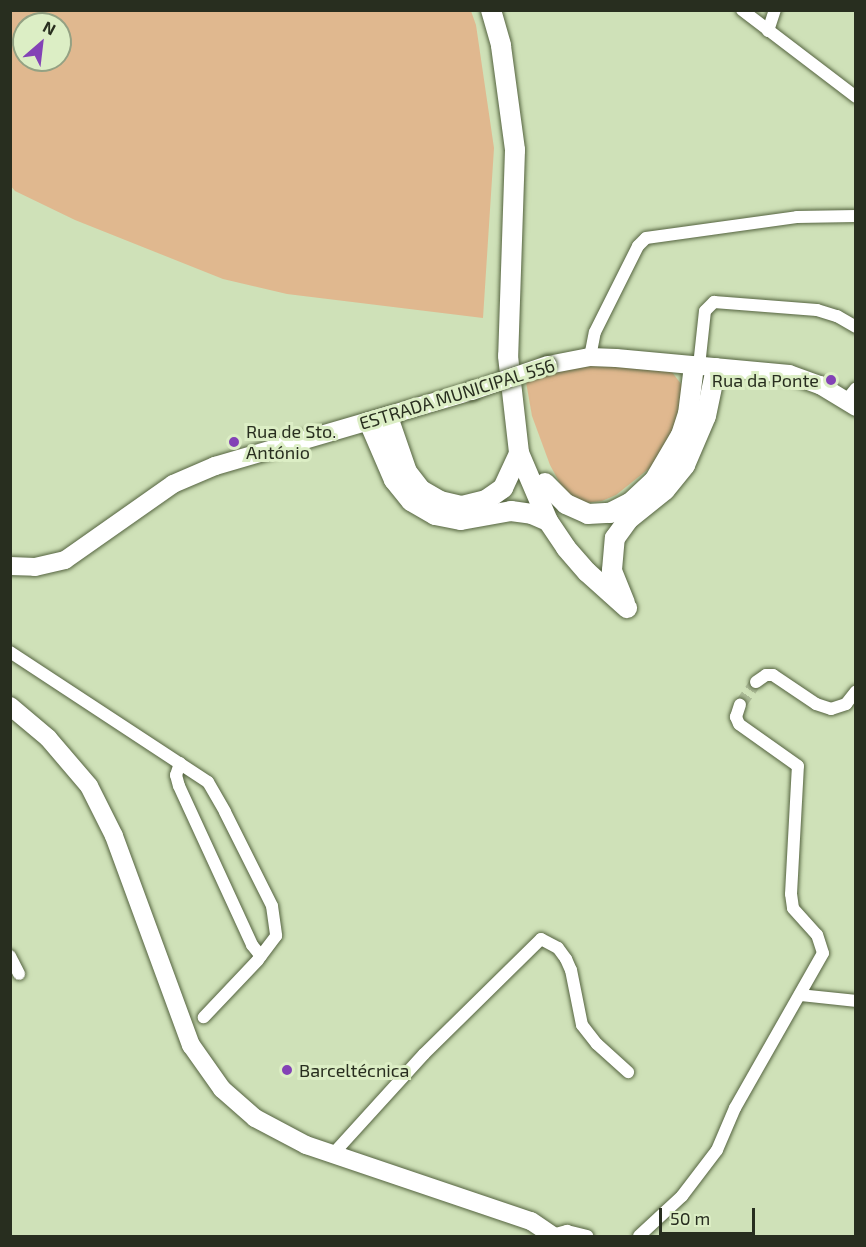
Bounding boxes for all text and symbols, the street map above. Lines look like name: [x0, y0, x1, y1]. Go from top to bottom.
north arrow: [12, 12, 72, 72]
text: N: [40, 16, 59, 39]
street label: ESTRADA MUNICIPAL 556: [356, 354, 558, 434]
place label: Rua da Ponte: [712, 369, 819, 391]
marker: Rua da Ponte: [824, 373, 838, 387]
place label: Rua de Sto. António: [246, 421, 336, 464]
marker: Rua de Sto. António: [227, 435, 241, 449]
place label: Barceltécnica: [299, 1059, 410, 1081]
marker: Barceltécnica: [280, 1063, 294, 1077]
scale bar: [662, 1196, 758, 1234]
text: 50 m: [670, 1207, 710, 1229]

